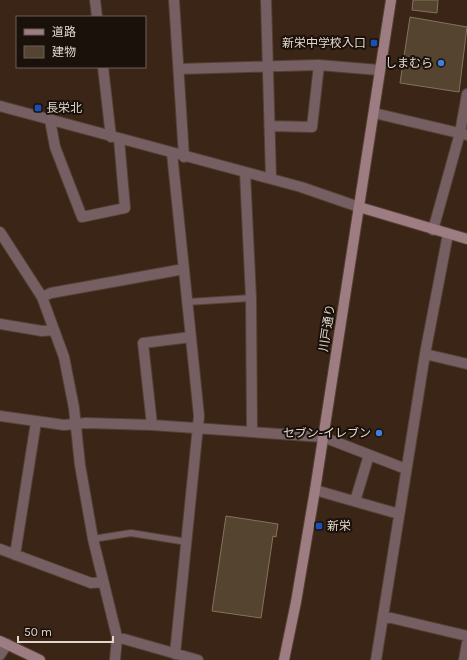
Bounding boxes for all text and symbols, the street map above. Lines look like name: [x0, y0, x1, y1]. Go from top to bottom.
legend: [16, 16, 146, 68]
text: 道路: [52, 25, 76, 39]
place label: 新栄中学校入口: [282, 36, 366, 50]
marker: 新栄中学校入口: [369, 38, 379, 48]
text: 建物: [52, 45, 76, 59]
place label: しまむら: [385, 56, 433, 70]
marker: しまむら: [436, 58, 446, 68]
place label: 長栄北: [46, 101, 82, 115]
marker: 長栄北: [33, 103, 43, 113]
street label: 川戸通り: [316, 303, 338, 353]
place label: セブン-イレブン: [283, 426, 371, 440]
marker: セブン-イレブン: [374, 428, 384, 438]
place label: 新栄: [327, 519, 351, 533]
marker: 新栄: [314, 521, 324, 531]
scale bar: [18, 618, 113, 644]
text: 50 m: [24, 625, 52, 639]

